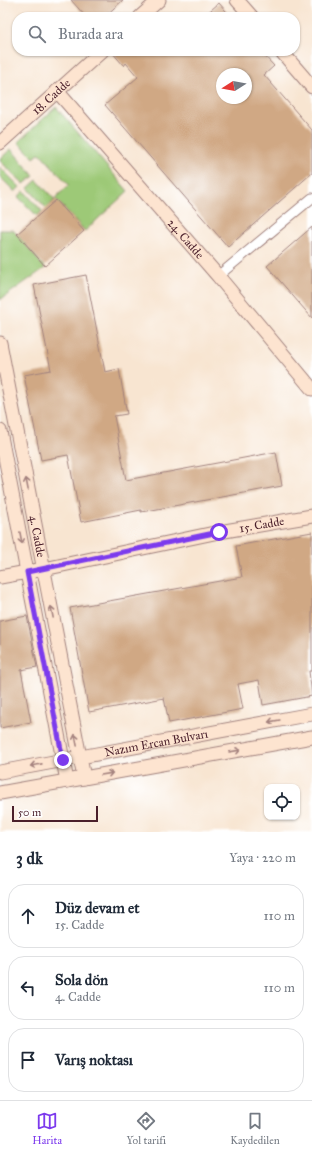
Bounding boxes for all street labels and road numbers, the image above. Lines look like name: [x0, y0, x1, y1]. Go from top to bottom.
street label: 18. Cadde: [29, 76, 73, 118]
street label: 24. Cadde: [165, 216, 207, 262]
street label: 4. Cadde: [26, 514, 48, 559]
street label: 15. Cadde: [238, 514, 285, 535]
street label: Nazım Ercan Bulvarı: [103, 726, 210, 759]

